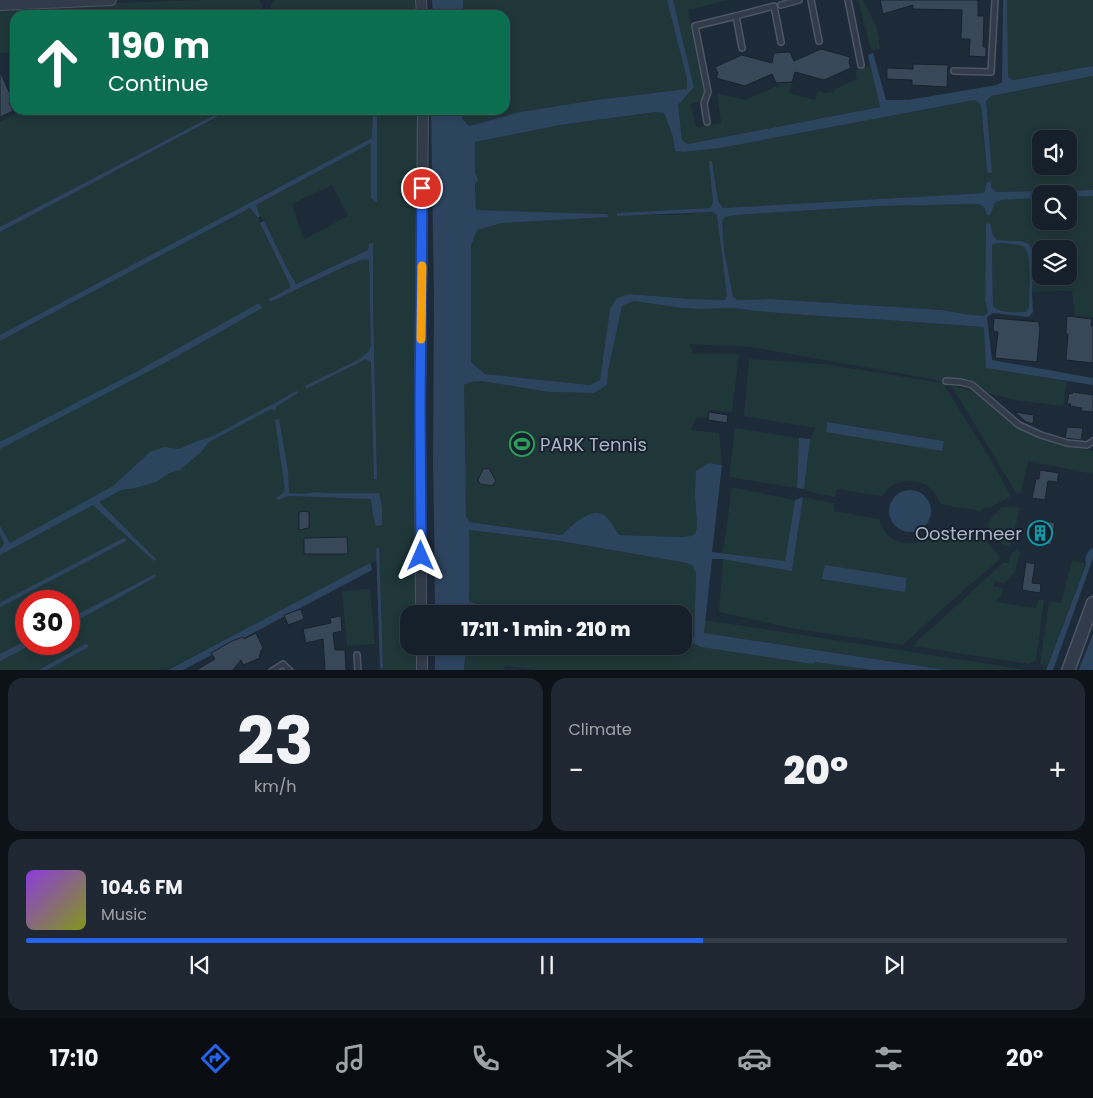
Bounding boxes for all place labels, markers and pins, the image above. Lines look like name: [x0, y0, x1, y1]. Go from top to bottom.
pin: [401, 167, 443, 209]
sports icon: PARK Tennis: [509, 431, 535, 457]
place label: PARK Tennis: [540, 432, 647, 457]
building icon: Oostermeer: [1027, 520, 1053, 546]
place label: Oostermeer: [915, 521, 1022, 546]

